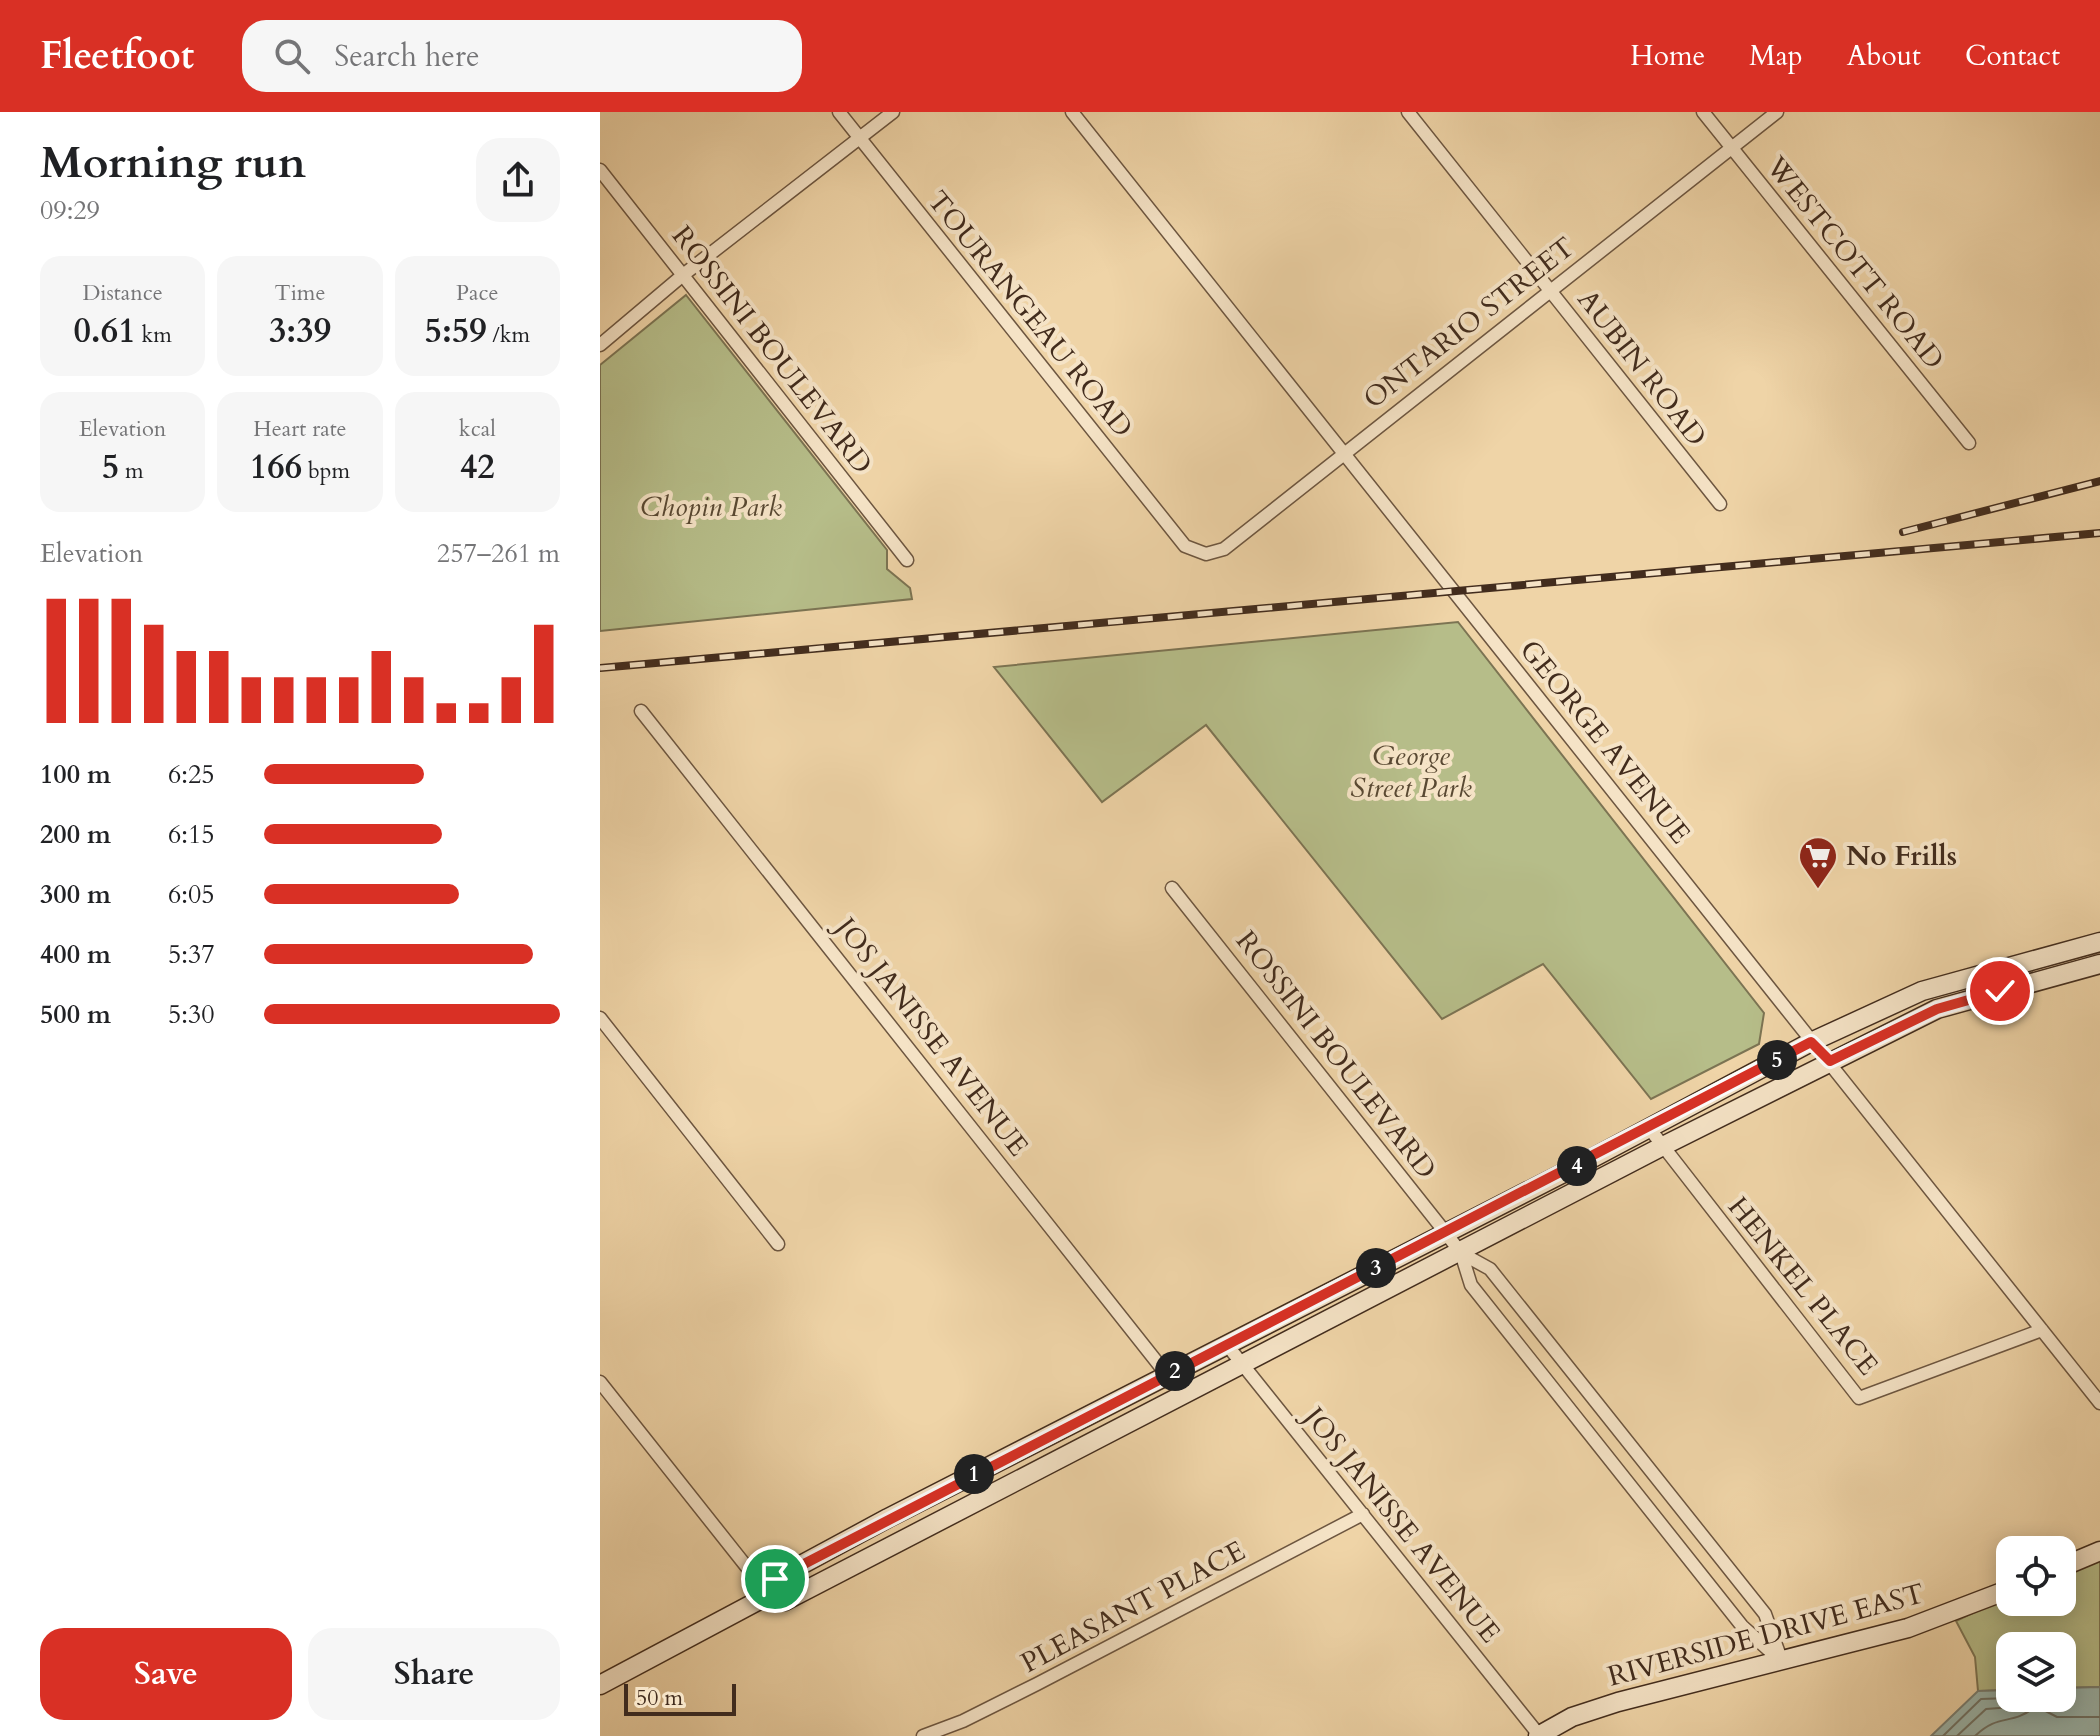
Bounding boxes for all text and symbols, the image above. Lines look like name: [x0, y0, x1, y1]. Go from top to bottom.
search box: [242, 20, 802, 92]
text: Fleetfoot: [40, 30, 194, 82]
icon: search: [270, 34, 314, 78]
text: Search here: [334, 36, 480, 77]
text: Home: [1630, 37, 1705, 75]
text: Map: [1749, 37, 1803, 75]
text: About: [1847, 37, 1921, 75]
text: Contact: [1965, 37, 2060, 75]
text: Morning run: [40, 133, 306, 193]
button: share: [476, 138, 560, 222]
street label: WESTCOTT ROAD: [1757, 148, 1953, 377]
street label: TOURANGEAU ROAD: [919, 183, 1141, 445]
text: 09:29: [40, 193, 100, 228]
street label: ROSSINI BOULEVARD: [663, 218, 881, 482]
street label: ONTARIO STREET: [1356, 229, 1582, 417]
text: Distance: [82, 278, 163, 308]
text: Time: [275, 278, 325, 308]
text: Pace: [456, 278, 499, 308]
street label: AUBIN ROAD: [1569, 282, 1715, 454]
text: 0.61: [73, 308, 136, 354]
text: 3:39: [269, 308, 331, 354]
text: 5:59: [425, 308, 487, 354]
text: km: [136, 320, 172, 350]
text: /km: [487, 320, 530, 350]
text: Elevation: [79, 414, 166, 444]
text: Heart rate: [253, 414, 347, 444]
text: kcal: [459, 414, 496, 444]
text: 5: [102, 444, 119, 490]
text: 166: [250, 444, 302, 490]
text: 42: [460, 444, 495, 490]
text: m: [119, 456, 144, 486]
text: bpm: [302, 456, 350, 486]
park label: Chopin Park: [640, 488, 782, 526]
text: Elevation: [40, 536, 143, 571]
text: 257–261 m: [437, 536, 560, 571]
street label: GEORGE AVENUE: [1511, 632, 1699, 852]
park label: George Street Park: [1350, 737, 1472, 807]
text: 100 m: [40, 757, 111, 792]
text: 6:25: [168, 757, 215, 792]
text: 200 m: [40, 817, 111, 852]
text: 6:15: [168, 817, 215, 852]
supermarket icon: No Frills: [1797, 835, 1839, 890]
place label: No Frills: [1846, 837, 1957, 875]
text: 300 m: [40, 877, 111, 912]
text: 6:05: [168, 877, 215, 912]
street label: JOS JANISSE AVENUE: [824, 907, 1037, 1164]
street label: ROSSINI BOULEVARD: [1227, 923, 1445, 1187]
text: 400 m: [40, 937, 111, 972]
text: 5:37: [168, 937, 215, 972]
pin: [1966, 957, 2034, 1025]
icon: check: [1978, 969, 2022, 1013]
text: 500 m: [40, 997, 111, 1032]
text: 5:30: [168, 997, 215, 1032]
pin: 5: [1757, 1040, 1797, 1080]
text: 5: [1771, 1045, 1783, 1075]
pin: 4: [1557, 1146, 1597, 1186]
text: 4: [1571, 1151, 1583, 1181]
street label: HENKEL PLACE: [1719, 1189, 1887, 1383]
pin: 3: [1356, 1248, 1396, 1288]
text: 3: [1370, 1253, 1382, 1283]
pin: 2: [1155, 1351, 1195, 1391]
text: 2: [1169, 1356, 1181, 1386]
street label: JOS JANISSE AVENUE: [1293, 1396, 1509, 1651]
pin: 1: [954, 1454, 994, 1494]
text: 1: [968, 1459, 980, 1489]
street label: PLEASANT PLACE: [1014, 1532, 1252, 1682]
map controls: [1996, 1536, 2076, 1712]
button: locate: [1996, 1536, 2076, 1616]
pin: [741, 1545, 809, 1613]
icon: arrive: [753, 1557, 797, 1601]
street label: RIVERSIDE DRIVE EAST: [1604, 1574, 1928, 1696]
button: Save: [40, 1628, 292, 1720]
button: Share: [308, 1628, 560, 1720]
button: layers: [1996, 1632, 2076, 1712]
scale bar: [624, 1680, 736, 1716]
text: 50 m: [636, 1683, 683, 1713]

